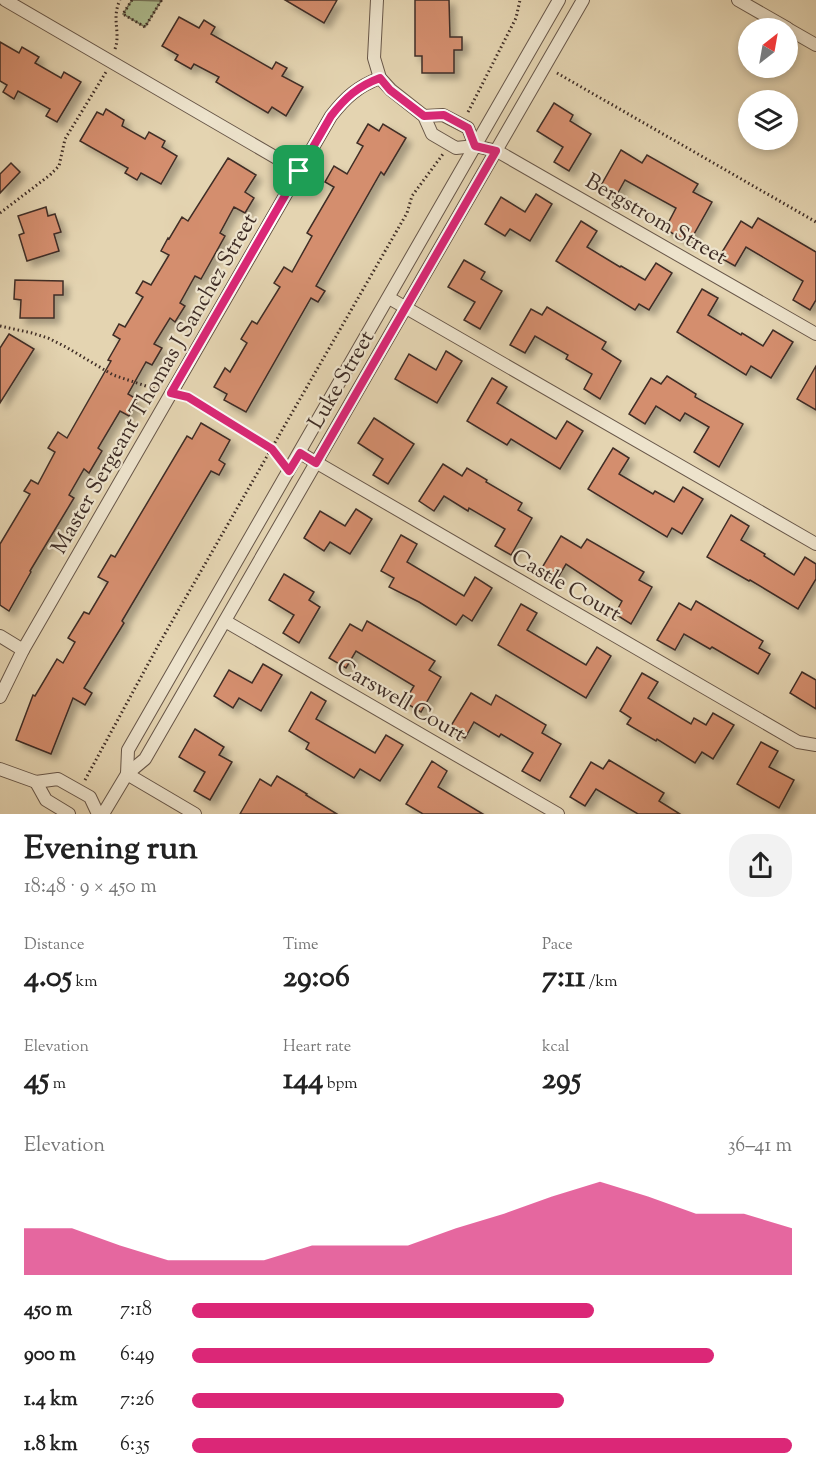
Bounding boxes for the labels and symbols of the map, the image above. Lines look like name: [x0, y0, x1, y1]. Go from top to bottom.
north arrow: [738, 18, 798, 78]
pin: [273, 145, 324, 196]
street label: Bergstrom Street: [579, 167, 733, 274]
street label: Master Sergeant Thomas J Sanchez Street: [45, 208, 267, 561]
street label: Luke Street: [301, 325, 384, 436]
street label: Castle Court: [505, 542, 627, 631]
street label: Carswell Court: [330, 652, 472, 752]

